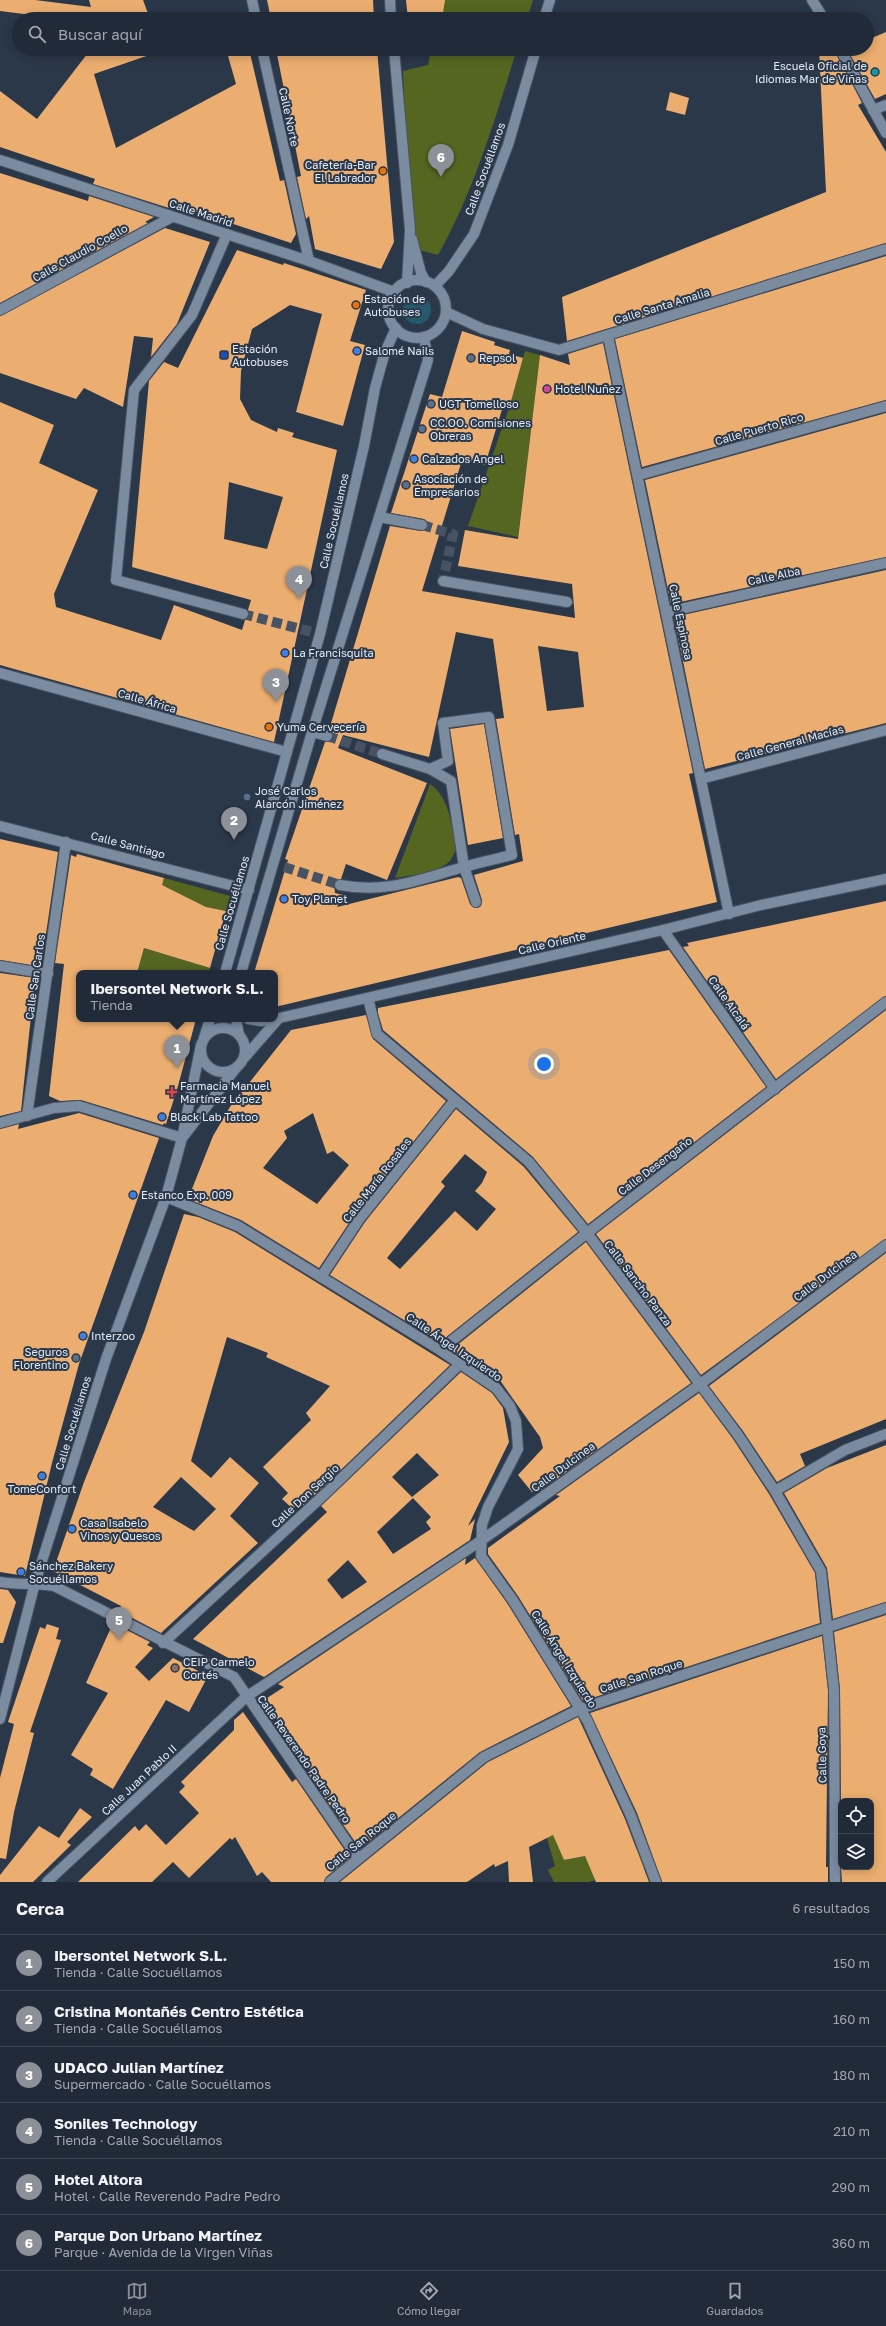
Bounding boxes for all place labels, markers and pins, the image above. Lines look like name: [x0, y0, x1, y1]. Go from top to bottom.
place label: Escuela Oficial de Idiomas Mar de Viñas: [755, 59, 867, 85]
marker: Escuela Oficial de Idiomas Mar de Viñas: [870, 67, 880, 77]
pin: 6: [428, 144, 454, 177]
place label: Cafetería-Bar El Labrador: [305, 158, 376, 184]
marker: Cafetería-Bar El Labrador: [378, 166, 388, 176]
place label: Estación de Autobuses: [364, 292, 425, 318]
marker: Estación de Autobuses: [351, 300, 361, 310]
place label: Estación Autobuses: [232, 342, 288, 368]
place label: Salomé Nails: [365, 344, 434, 357]
marker: Salomé Nails: [352, 346, 362, 356]
marker: Estación Autobuses: [219, 350, 229, 360]
place label: Repsol: [479, 351, 516, 364]
marker: Repsol: [466, 353, 476, 363]
place label: Hotel Nuñez: [555, 382, 621, 395]
marker: Hotel Nuñez: [542, 384, 552, 394]
place label: UGT Tomelloso: [439, 397, 519, 410]
marker: UGT Tomelloso: [426, 399, 436, 409]
place label: CC.OO. Comisiones Obreras: [430, 416, 531, 442]
marker: CC.OO. Comisiones Obreras: [417, 424, 427, 434]
place label: Calzados Angel: [422, 452, 504, 465]
marker: Calzados Angel: [409, 454, 419, 464]
place label: Asociación de Empresarios: [414, 472, 487, 498]
marker: Asociación de Empresarios: [401, 480, 411, 490]
pin: 4: [286, 566, 312, 599]
place label: La Francisquita: [293, 646, 374, 659]
marker: La Francisquita: [280, 648, 290, 658]
pin: 3: [263, 669, 289, 702]
place label: Yuma Cervecería: [277, 720, 365, 733]
marker: Yuma Cervecería: [264, 722, 274, 732]
place label: José Carlos Alarcón Jiménez: [255, 784, 342, 810]
marker: José Carlos Alarcón Jiménez: [242, 792, 252, 802]
pin: 2: [221, 807, 247, 840]
place label: Toy Planet: [292, 892, 348, 905]
marker: Toy Planet: [279, 894, 289, 904]
pin: 1: [164, 1035, 190, 1068]
place label: Farmacia Manuel Martínez López: [180, 1079, 270, 1105]
marker: Farmacia Manuel Martínez López: [167, 1087, 177, 1097]
place label: Black Lab Tattoo: [170, 1110, 258, 1123]
marker: Black Lab Tattoo: [157, 1112, 167, 1122]
place label: Estanco Exp. 009: [141, 1188, 232, 1201]
marker: Estanco Exp. 009: [128, 1190, 138, 1200]
place label: Interzoo: [91, 1329, 135, 1342]
marker: Interzoo: [78, 1331, 88, 1341]
place label: Seguros Florentino: [14, 1345, 68, 1371]
marker: Seguros Florentino: [71, 1353, 81, 1363]
marker: TomeConfort: [37, 1471, 47, 1481]
place label: TomeConfort: [8, 1482, 76, 1495]
place label: Casa Isabelo Vinos y Quesos: [80, 1516, 161, 1542]
marker: Casa Isabelo Vinos y Quesos: [67, 1524, 77, 1534]
place label: Sánchez Bakery Socuéllamos: [29, 1559, 113, 1585]
marker: Sánchez Bakery Socuéllamos: [16, 1567, 26, 1577]
pin: 5: [106, 1607, 132, 1640]
place label: CEIP Carmelo Cortés: [183, 1655, 255, 1681]
marker: CEIP Carmelo Cortés: [170, 1663, 180, 1673]

